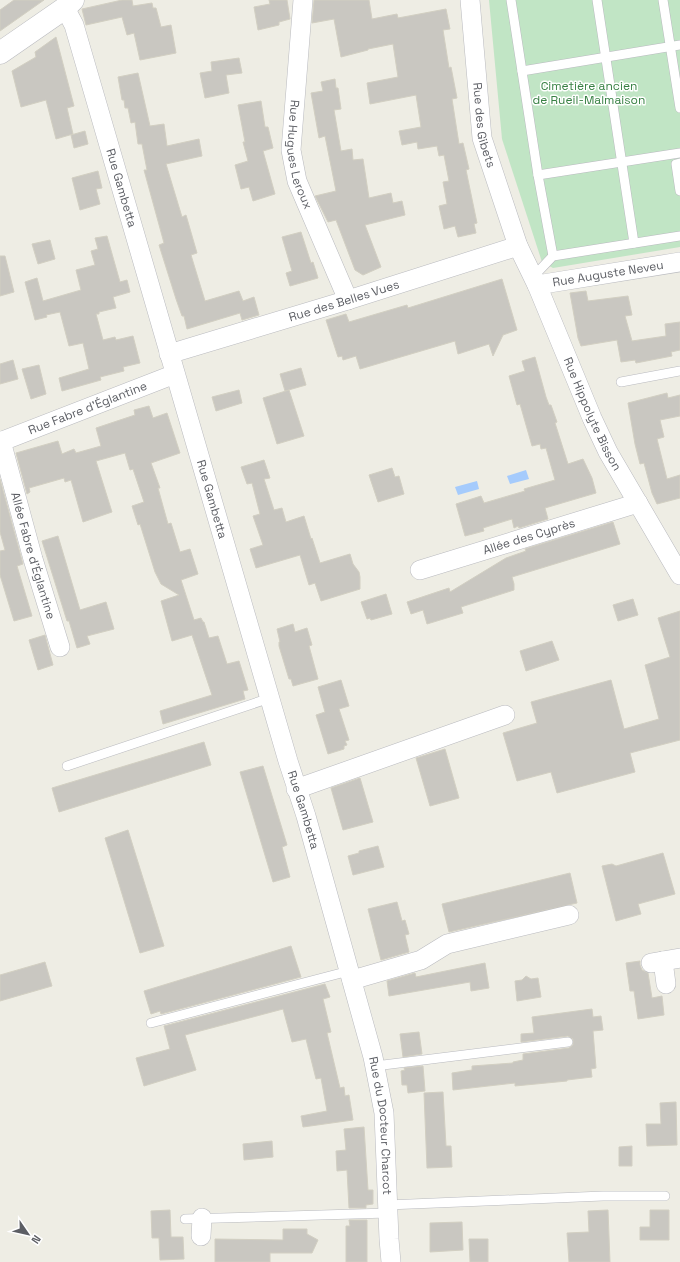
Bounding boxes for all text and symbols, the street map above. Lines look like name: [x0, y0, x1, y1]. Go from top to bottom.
park label: Cimetière ancien de Rueil-Malmaison: [533, 78, 645, 108]
street label: Rue des Gibets: [469, 82, 499, 170]
street label: Rue Hugues Leroux: [283, 99, 316, 212]
street label: Rue Gambetta: [102, 147, 140, 229]
street label: Rue Auguste Neveu: [551, 257, 665, 290]
street label: Rue des Belles Vues: [287, 276, 401, 325]
street label: Rue Hippolyte Bisson: [560, 355, 625, 474]
street label: Rue Fabre d'Églantine: [26, 378, 149, 438]
street label: Rue Gambetta: [193, 458, 231, 541]
street label: Allée Fabre d'Églantine: [7, 490, 59, 621]
street label: Allée des Cyprès: [481, 515, 577, 558]
street label: Rue Gambetta: [284, 769, 323, 851]
street label: Rue du Docteur Charcot: [365, 1055, 395, 1195]
north arrow: [8, 1214, 48, 1254]
text: N: [28, 1233, 44, 1247]

